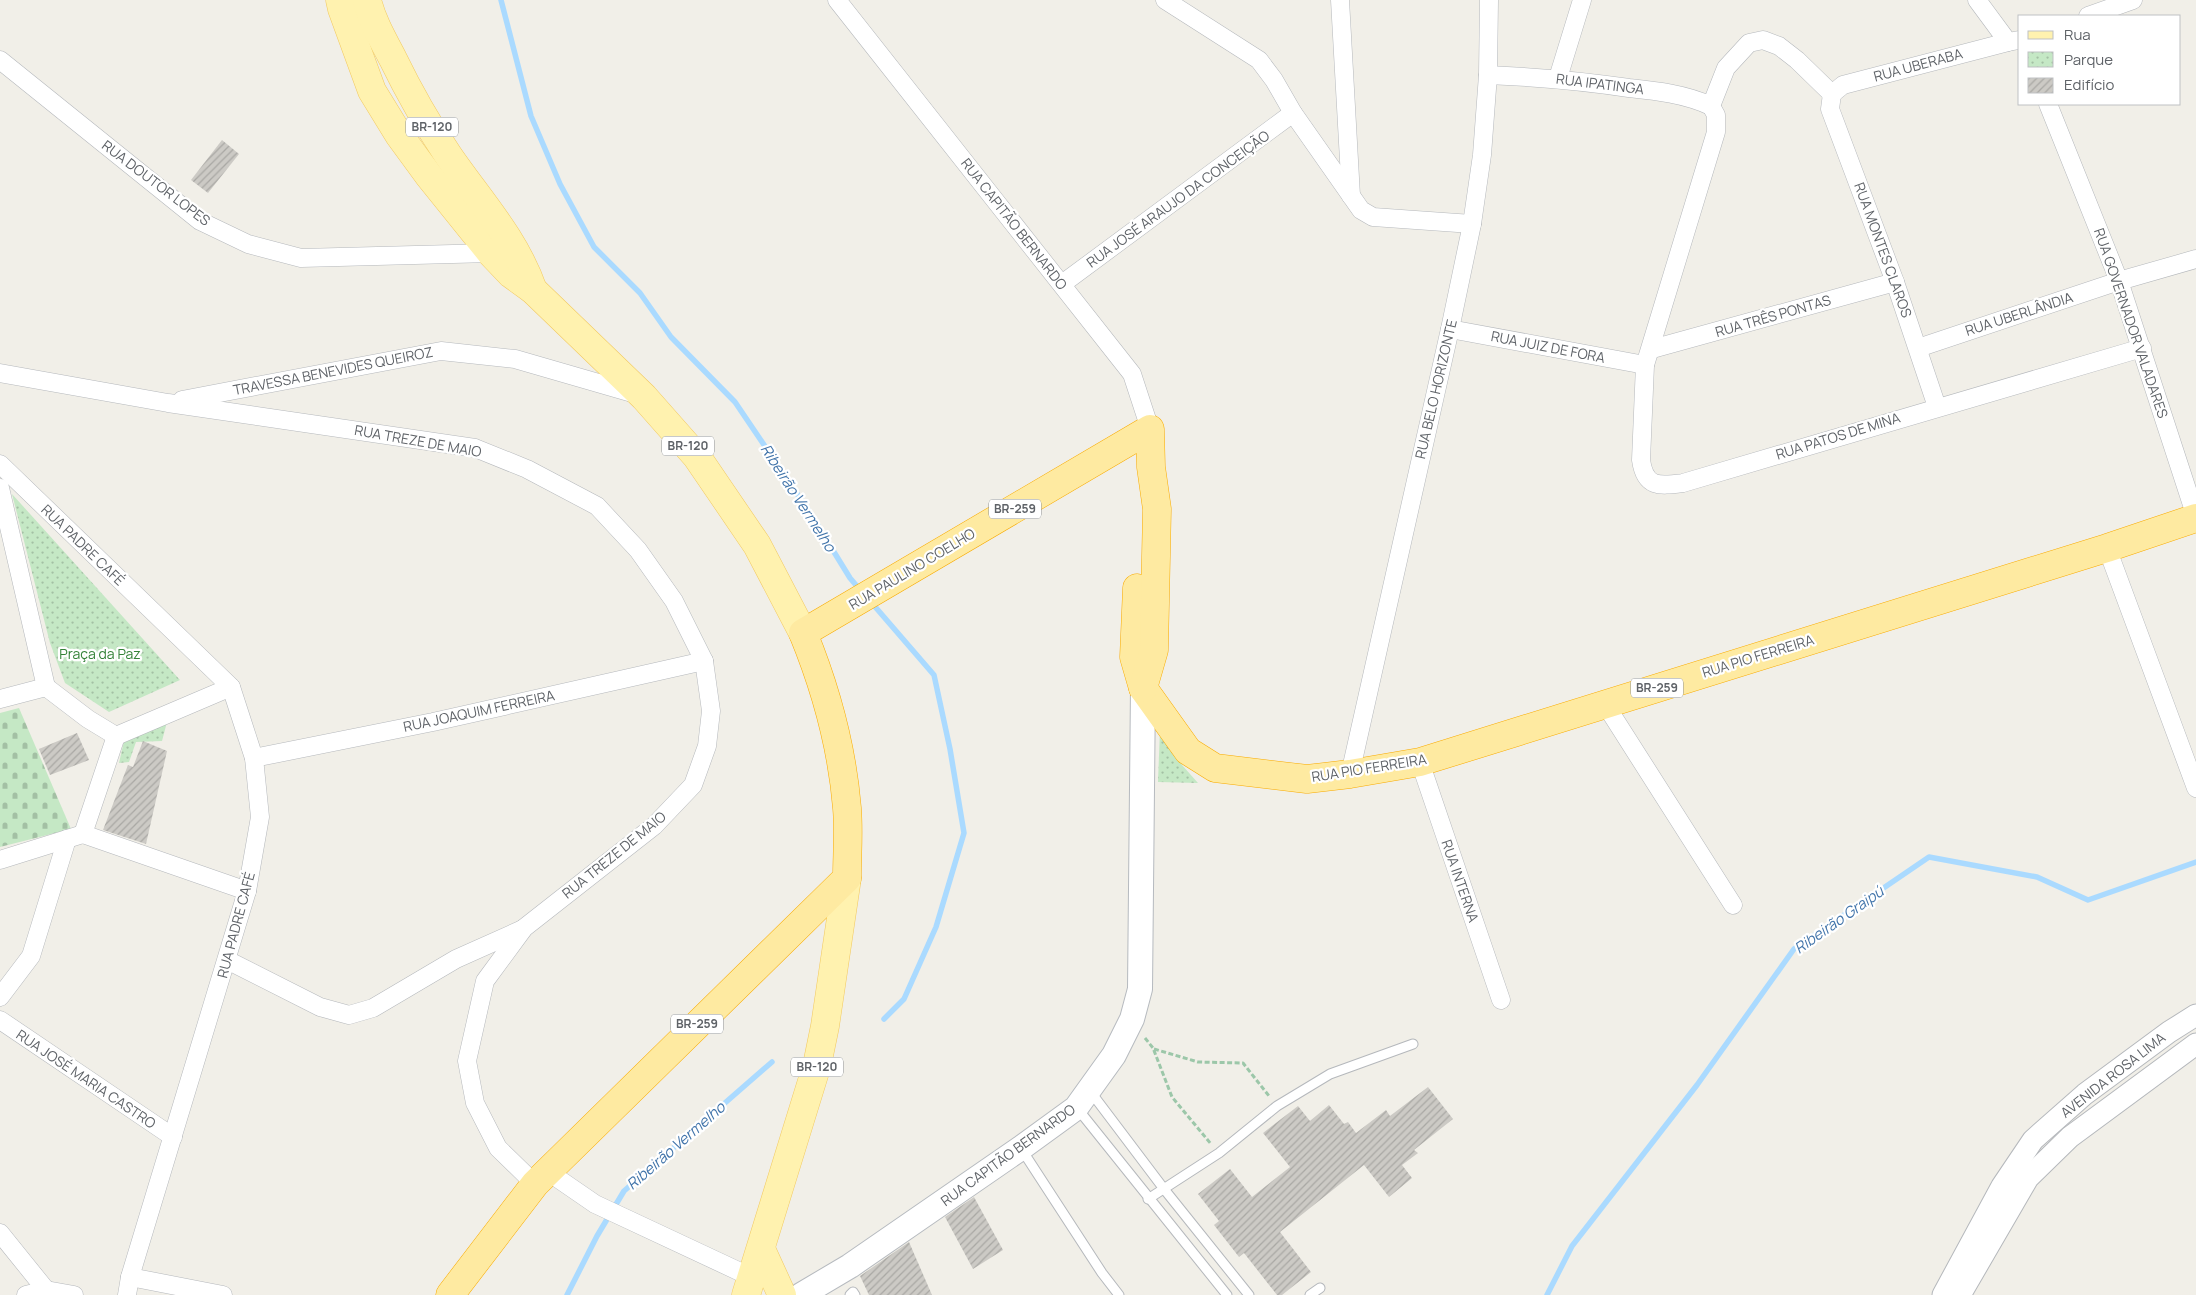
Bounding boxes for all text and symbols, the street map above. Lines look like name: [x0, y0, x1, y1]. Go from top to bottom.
legend: [2018, 15, 2181, 105]
text: Rua: [2064, 24, 2091, 45]
street label: RUA UBERABA: [1871, 43, 1965, 86]
text: Parque: [2064, 49, 2113, 70]
street label: RUA IPATINGA: [1555, 69, 1645, 98]
text: Edifício: [2064, 74, 2115, 95]
road number: BR-120: [406, 118, 458, 136]
street label: RUA JOSÉ ARAUJO DA CONCEIÇÃO: [1082, 126, 1273, 271]
street label: RUA DOUTOR LOPES: [98, 136, 215, 230]
street label: RUA CAPITÃO BERNARDO: [957, 154, 1072, 293]
street label: RUA MONTES CLAROS: [1850, 180, 1917, 320]
street label: RUA GOVERNADOR VALADARES: [2090, 225, 2173, 421]
street label: RUA UBERLÂNDIA: [1963, 287, 2075, 340]
street label: RUA TRÊS PONTAS: [1713, 290, 1833, 341]
street label: RUA BELO HORIZONTE: [1410, 317, 1461, 461]
street label: RUA JUIZ DE FORA: [1489, 326, 1607, 367]
street label: TRAVESSA BENEVIDES QUEIROZ: [231, 342, 435, 399]
street label: RUA PATOS DE MINA: [1773, 408, 1903, 464]
street label: RUA TREZE DE MAIO: [353, 420, 483, 461]
road number: BR-120: [662, 436, 714, 456]
water label: Ribeirão Vermelho: [756, 440, 842, 557]
road number: BR-259: [989, 499, 1041, 518]
street label: RUA PADRE CAFÉ: [37, 500, 129, 589]
street label: RUA PAULINO COELHO: [845, 523, 978, 614]
street label: RUA PIO FERREIRA: [1700, 629, 1816, 682]
park label: Praça da Paz: [59, 644, 141, 663]
road number: BR-259: [1631, 678, 1683, 698]
street label: RUA JOAQUIM FERREIRA: [401, 685, 556, 736]
street label: RUA PIO FERREIRA: [1310, 749, 1428, 786]
street label: RUA TREZE DE MAIO: [558, 807, 670, 902]
street label: RUA INTERNA: [1437, 837, 1484, 925]
street label: RUA PADRE CAFÉ: [212, 870, 259, 980]
water label: Ribeirão Graipú: [1790, 880, 1889, 958]
road number: BR-259: [671, 1014, 723, 1034]
street label: RUA JOSÉ MARIA CASTRO: [13, 1025, 160, 1132]
street label: AVENIDA ROSA LIMA: [2056, 1028, 2169, 1122]
road number: BR-120: [791, 1058, 843, 1076]
water label: Ribeirão Vermelho: [622, 1096, 730, 1194]
street label: RUA CAPITÃO BERNARDO: [937, 1099, 1079, 1210]

